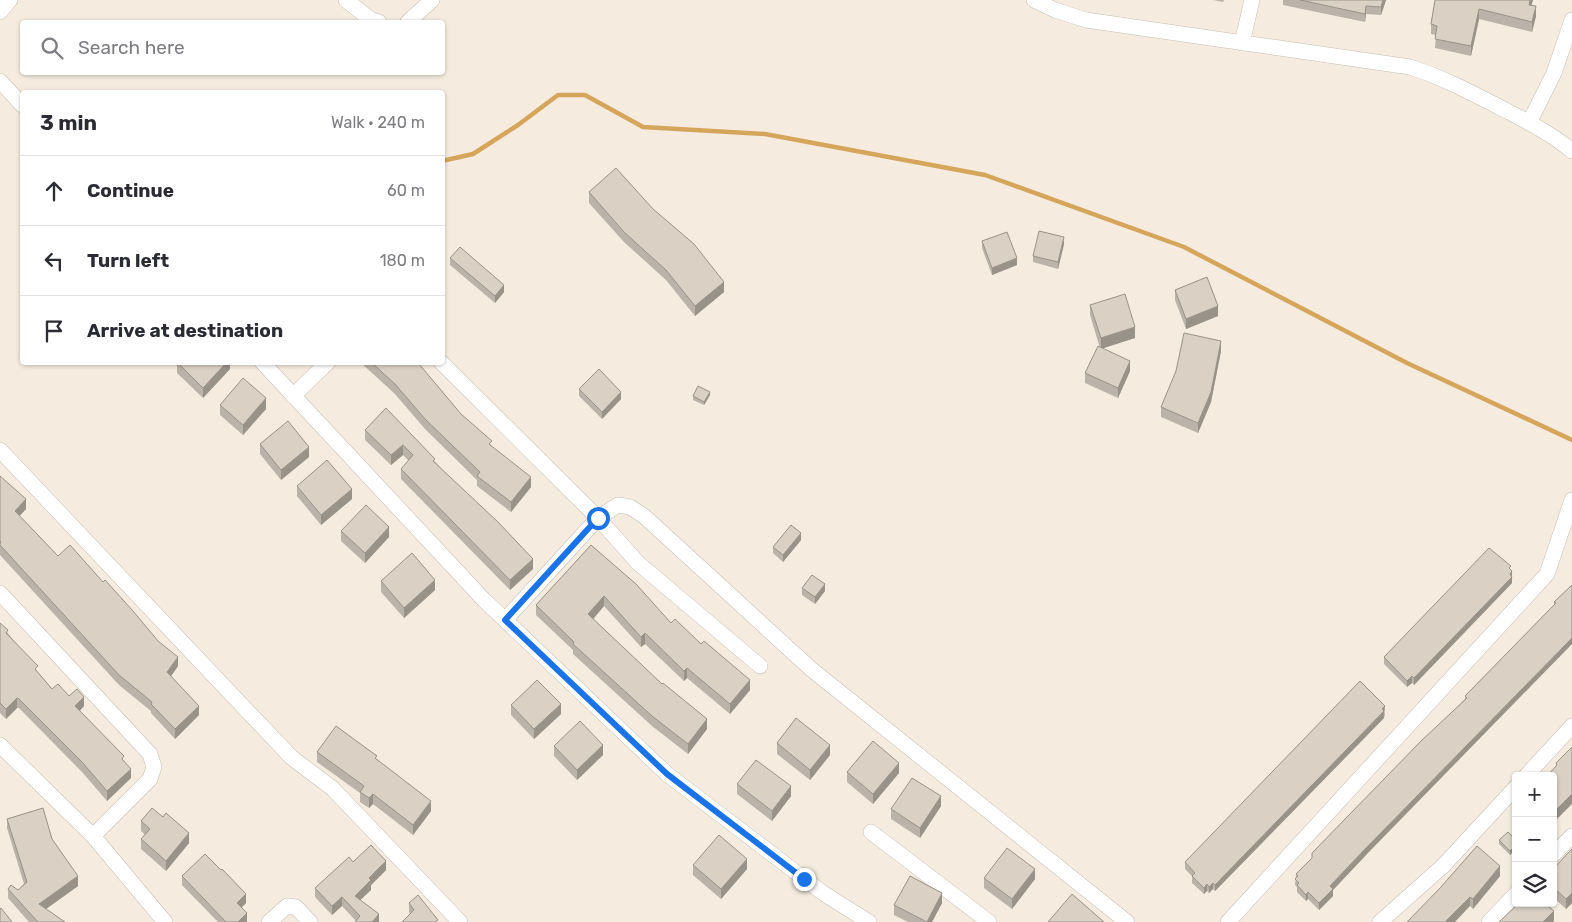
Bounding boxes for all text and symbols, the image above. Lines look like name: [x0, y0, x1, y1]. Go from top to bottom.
search box: [20, 20, 445, 75]
icon: search: [38, 34, 66, 62]
text: Search here: [78, 36, 185, 59]
text: 3 min: [40, 110, 97, 135]
text: Walk · 240 m: [331, 113, 425, 132]
icon: ahead: [40, 177, 68, 205]
text: Continue: [87, 179, 174, 202]
text: 60 m: [387, 181, 425, 200]
icon: left: [40, 247, 68, 275]
text: Turn left: [87, 249, 169, 272]
text: 180 m: [380, 251, 425, 270]
icon: arrive: [40, 317, 68, 345]
text: Arrive at destination: [87, 319, 283, 342]
route start: [587, 507, 610, 530]
map controls: [1512, 772, 1557, 907]
button: +: [1512, 772, 1557, 817]
button: −: [1512, 817, 1557, 862]
button: layers: [1512, 862, 1557, 907]
route end: [793, 868, 816, 891]

